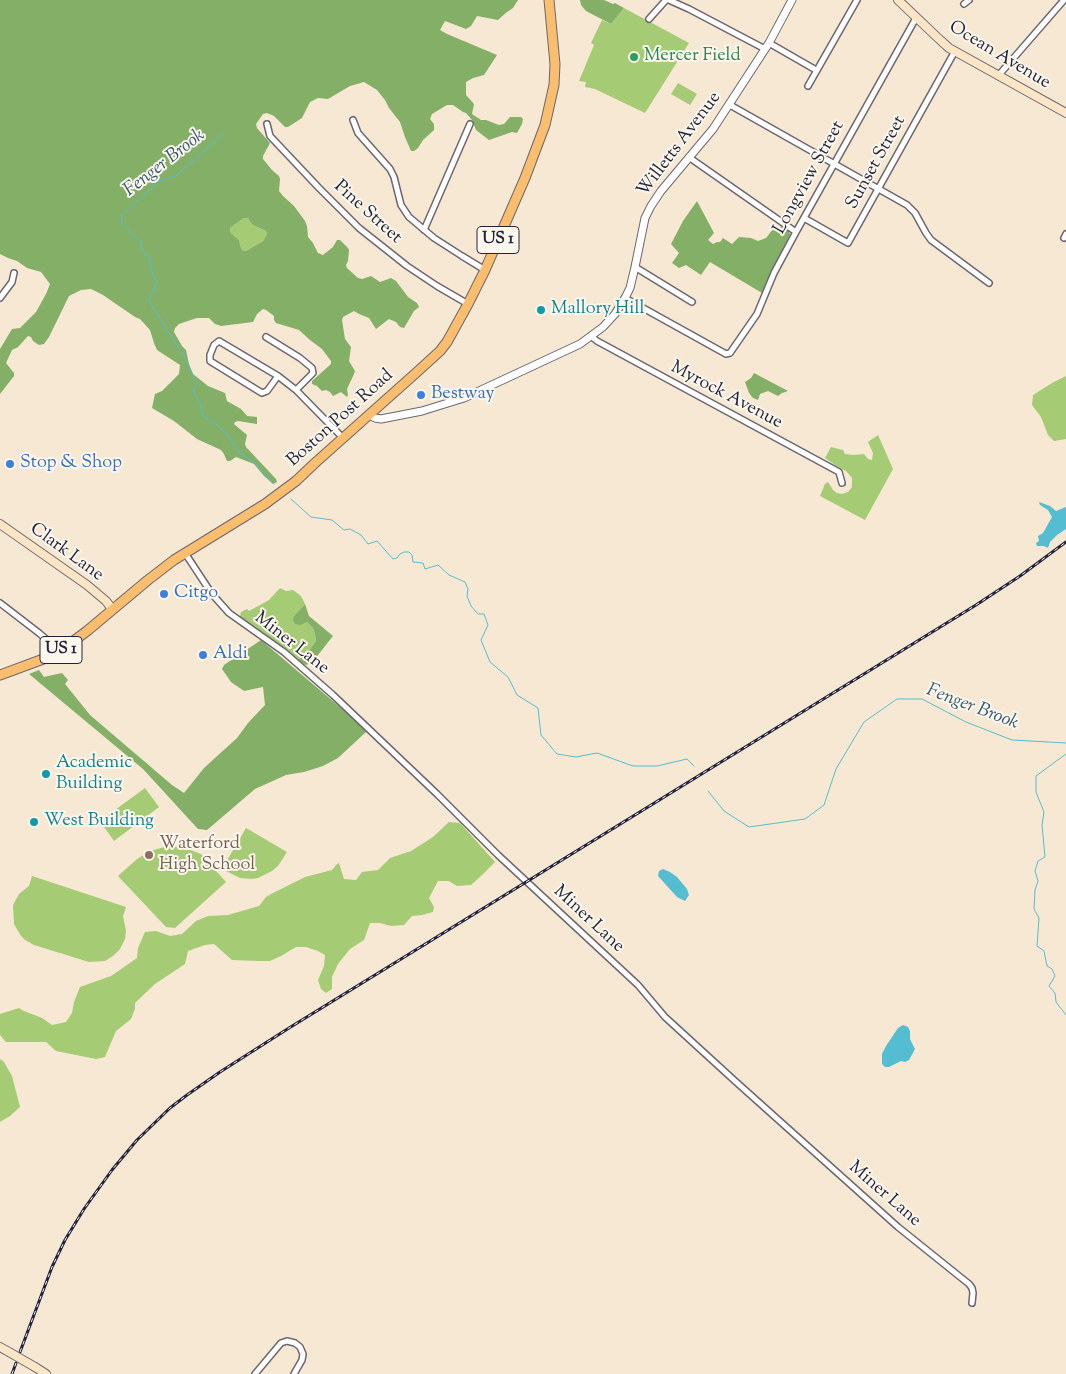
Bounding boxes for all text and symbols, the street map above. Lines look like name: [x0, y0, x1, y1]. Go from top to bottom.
street label: Ocean Avenue: [944, 17, 1054, 95]
place label: Mercer Field: [644, 46, 741, 68]
marker: Mercer Field: [628, 51, 640, 63]
street label: Willetts Avenue: [634, 88, 726, 202]
street label: Sunset Street: [842, 112, 912, 214]
street label: Longview Street: [770, 118, 850, 238]
water label: Fenger Brook: [120, 125, 210, 203]
street label: Pine Street: [328, 177, 406, 249]
road number: US 1: [477, 226, 519, 254]
place label: Mallory Hill: [551, 299, 644, 321]
marker: Mallory Hill: [535, 304, 547, 316]
street label: Myrock Avenue: [666, 357, 786, 435]
street label: Boston Post Road: [283, 366, 399, 472]
place label: Bestway: [431, 384, 494, 406]
marker: Bestway: [415, 389, 427, 401]
place label: Stop & Shop: [20, 453, 122, 475]
marker: Stop & Shop: [4, 458, 16, 470]
street label: Clark Lane: [25, 519, 107, 587]
place label: Citgo: [174, 583, 218, 605]
marker: Citgo: [158, 588, 170, 600]
street label: Miner Lane: [249, 608, 333, 680]
road number: US 1: [40, 636, 82, 664]
place label: Aldi: [213, 644, 248, 666]
marker: Aldi: [197, 649, 209, 661]
water label: Fenger Brook: [923, 680, 1021, 736]
place label: Academic Building: [56, 753, 132, 796]
marker: Academic Building: [40, 768, 52, 780]
place label: West Building: [44, 811, 154, 833]
marker: West Building: [28, 816, 40, 828]
place label: Waterford High School: [159, 834, 255, 876]
marker: Waterford High School: [143, 849, 155, 861]
street label: Miner Lane: [548, 882, 628, 958]
street label: Miner Lane: [843, 1158, 925, 1232]

